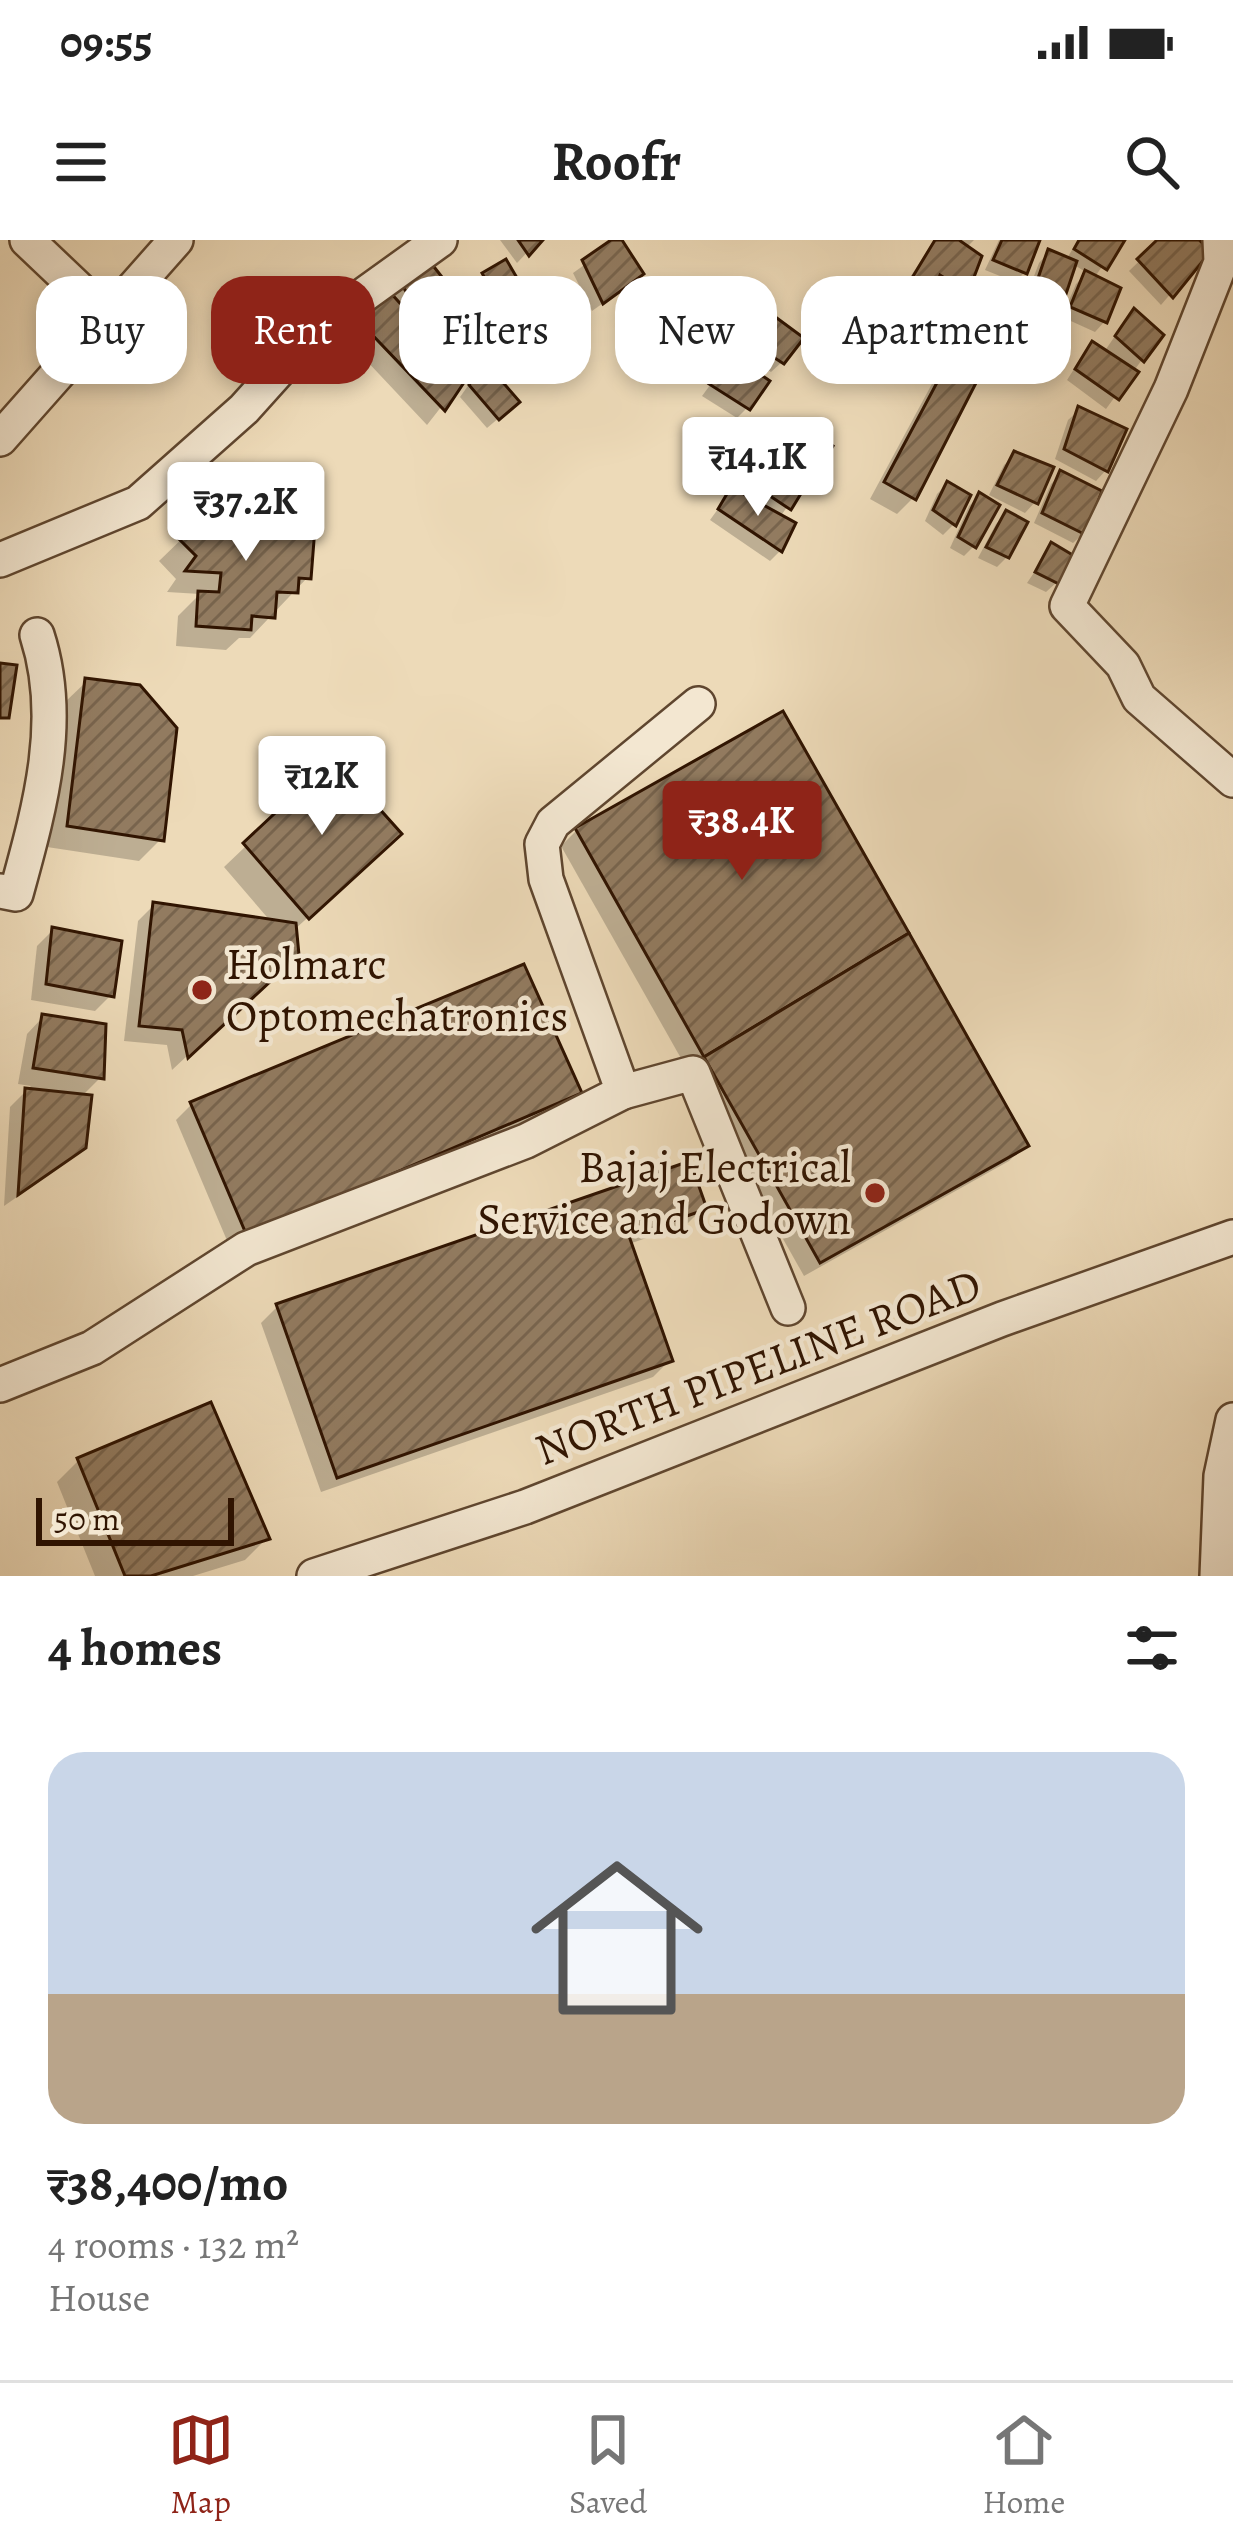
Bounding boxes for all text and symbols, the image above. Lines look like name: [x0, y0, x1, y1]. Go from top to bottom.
text: 09:55: [60, 11, 153, 73]
text: Roofr: [552, 125, 681, 199]
icon: menu: [48, 129, 114, 195]
icon: search: [1119, 129, 1185, 195]
chip: Buy: [36, 276, 187, 384]
chip: Rent: [211, 276, 375, 384]
chip: Filters: [399, 276, 591, 384]
chip: New: [615, 276, 777, 384]
chip: Apartment: [801, 276, 1071, 384]
pin: ₹14.1K: [660, 417, 856, 519]
text: ₹14.1K: [709, 429, 807, 482]
pin: ₹37.2K: [148, 462, 344, 564]
text: ₹37.2K: [194, 474, 298, 527]
pin: ₹12K: [251, 736, 393, 838]
text: ₹12K: [285, 748, 359, 801]
pin: ₹38.4K: [644, 781, 840, 883]
text: ₹38.4K: [690, 793, 794, 846]
place label: Holmarc Optomechatronics: [226, 933, 568, 1047]
marker: Holmarc Optomechatronics: [189, 977, 215, 1003]
place label: Bajaj Electrical Service and Godown: [477, 1136, 851, 1250]
marker: Bajaj Electrical Service and Godown: [862, 1180, 888, 1206]
street label: NORTH PIPELINE ROAD: [526, 1253, 990, 1481]
scale bar: [36, 1492, 234, 1545]
text: 50 m: [54, 1496, 120, 1541]
text: 4 homes: [48, 1613, 222, 1683]
icon: filters: [1119, 1615, 1185, 1681]
icon: home: [509, 1830, 725, 2046]
text: ₹38,400/mo: [48, 2148, 288, 2218]
text: 4 rooms · 132 m²: [48, 2218, 299, 2271]
text: House: [48, 2271, 150, 2324]
tab: Map: [168, 2407, 234, 2524]
tab: Saved: [569, 2407, 647, 2524]
tab: Home: [982, 2407, 1065, 2524]

